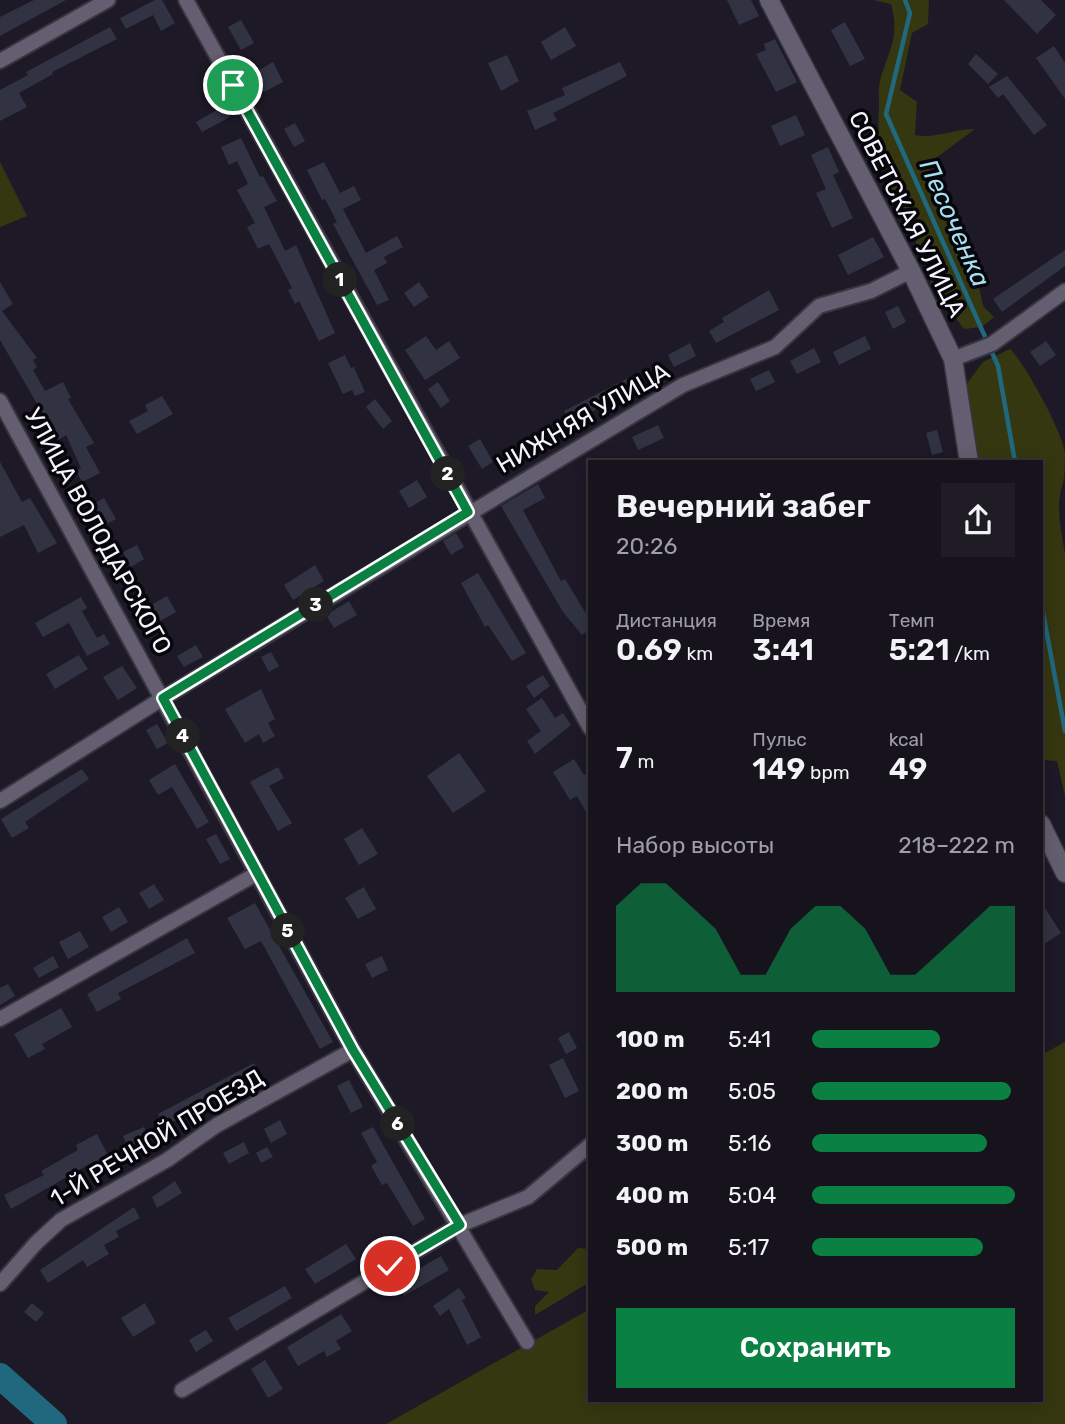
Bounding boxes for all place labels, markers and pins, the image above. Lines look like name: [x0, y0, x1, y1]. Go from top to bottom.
pin: [203, 55, 263, 115]
pin: 1: [322, 262, 358, 298]
pin: 2: [430, 456, 466, 491]
pin: 3: [298, 588, 334, 622]
pin: 4: [166, 718, 200, 754]
pin: 5: [270, 914, 306, 948]
pin: 6: [380, 1106, 416, 1142]
pin: [360, 1236, 420, 1296]

